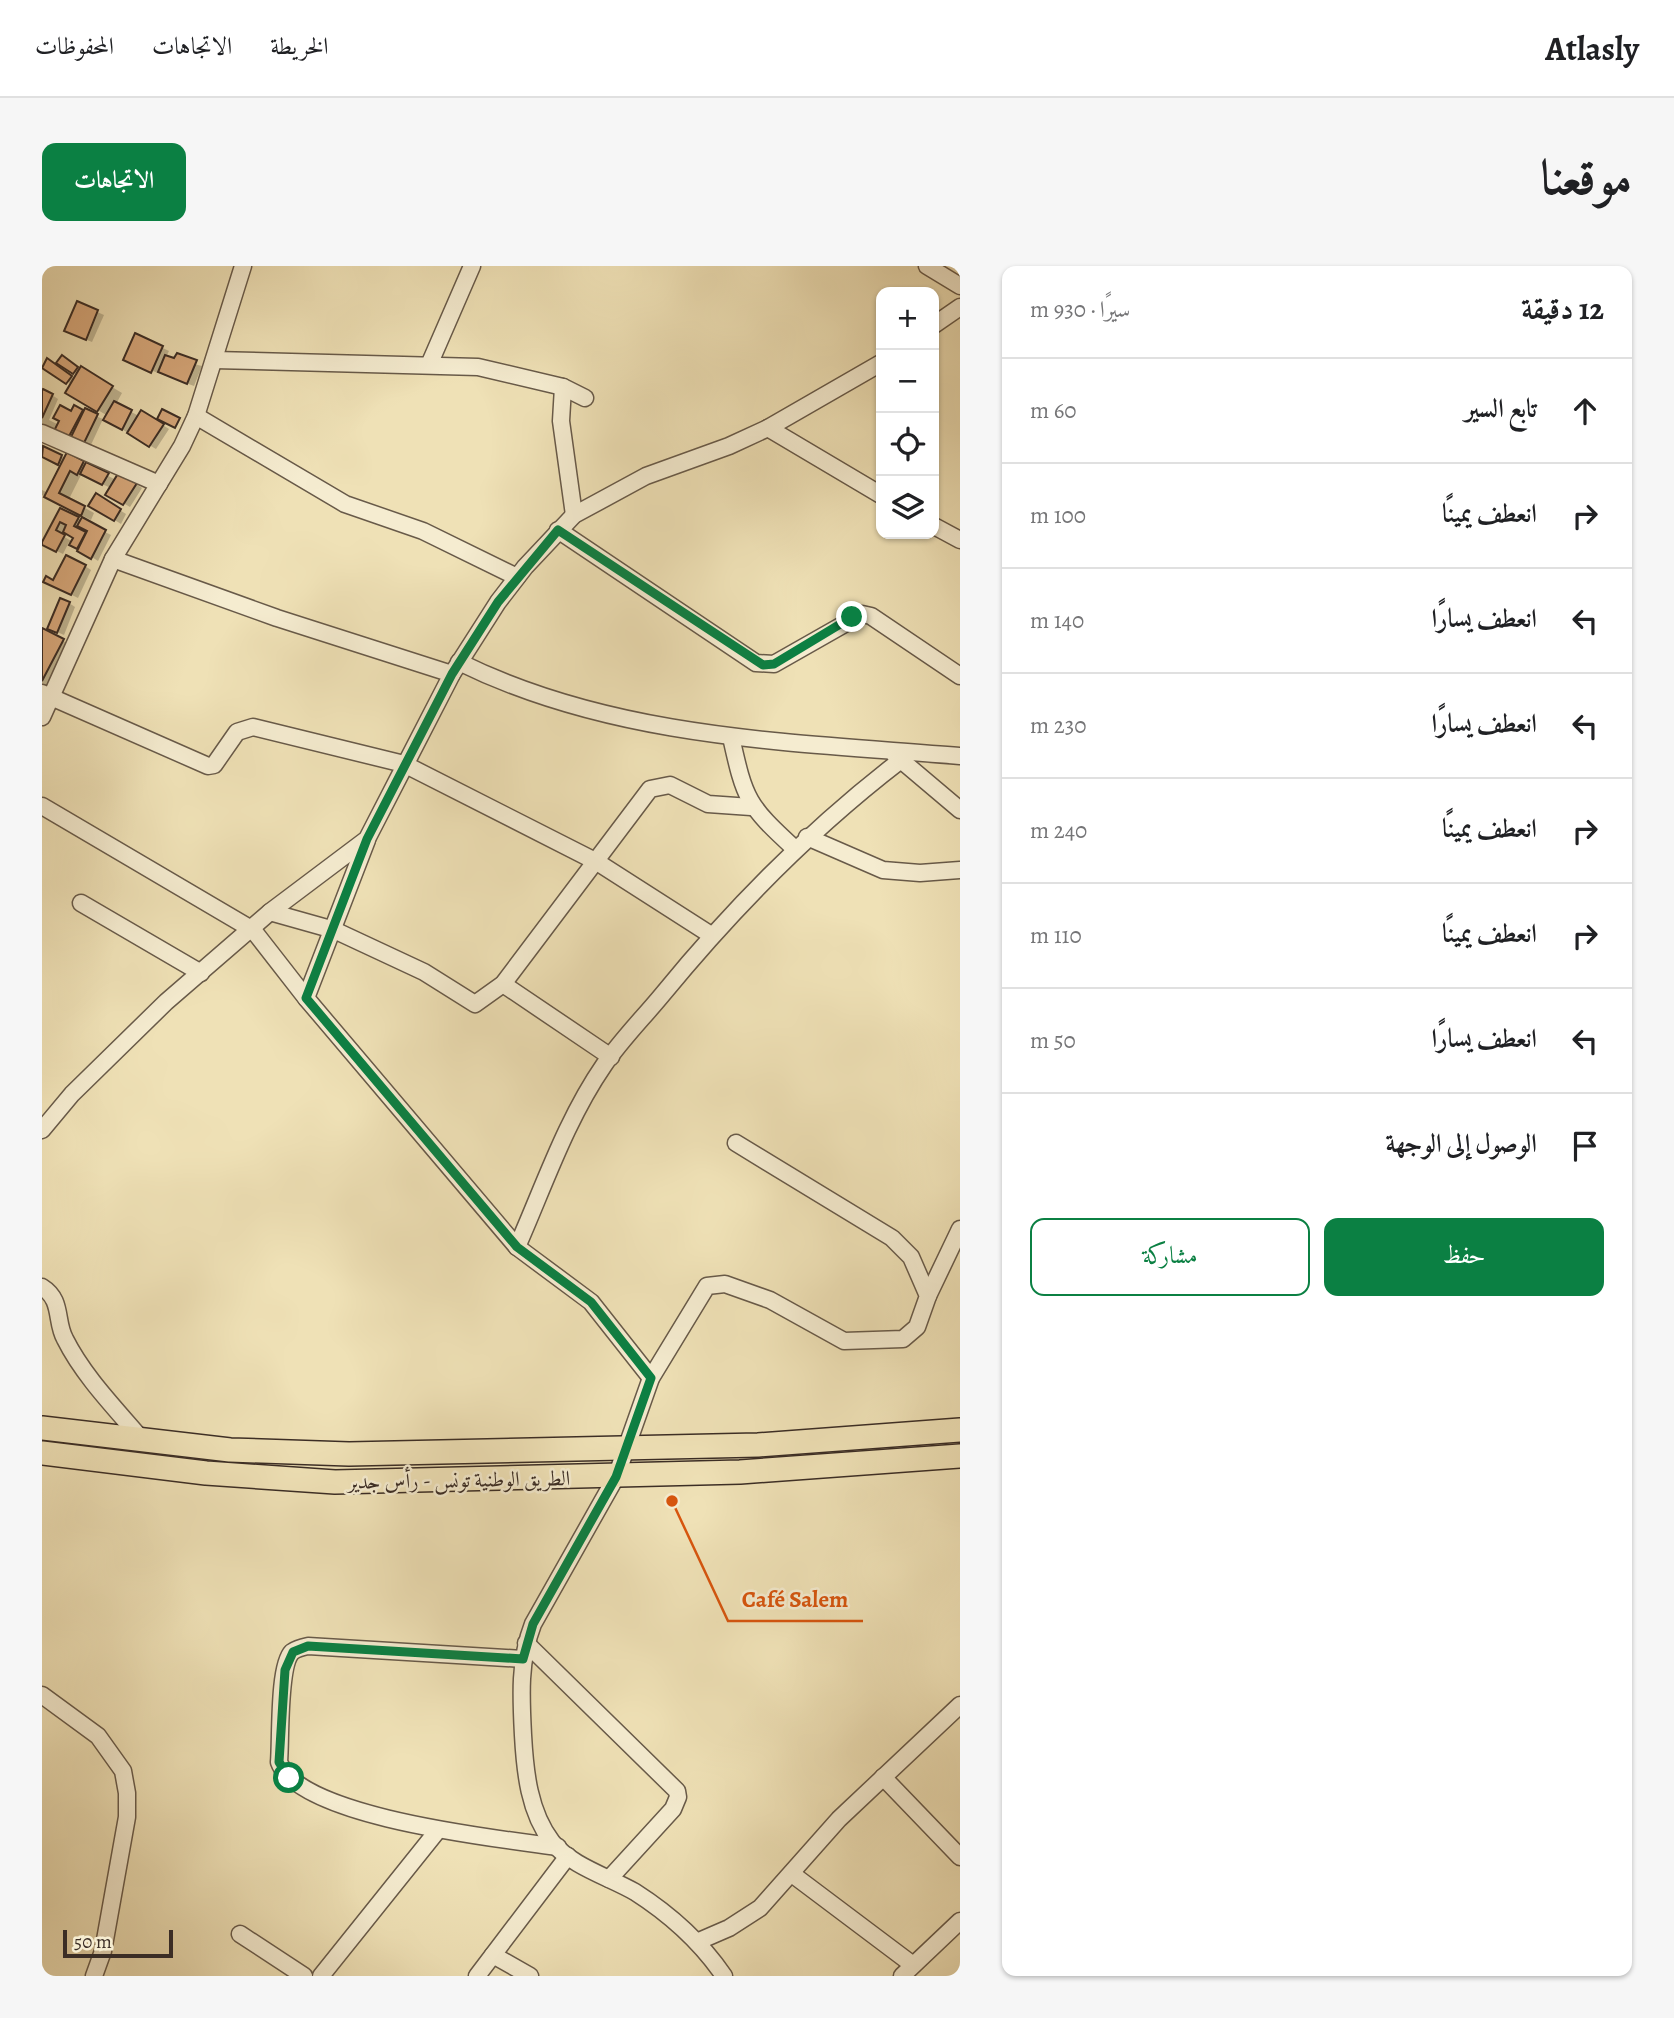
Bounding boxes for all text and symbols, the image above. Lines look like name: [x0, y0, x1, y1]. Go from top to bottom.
text: Atlasly: [1545, 26, 1639, 71]
text: المحفوظات: [35, 30, 114, 62]
text: الاتجاهات: [152, 30, 232, 62]
text: الخريطة: [270, 30, 329, 62]
button: الاتجاهات: [42, 143, 186, 221]
text: موقعنا: [1540, 144, 1632, 211]
map controls: [876, 287, 939, 539]
button: +: [876, 287, 939, 350]
text: 12 دقيقة: [1521, 289, 1604, 329]
text: سيرًا · 930 m: [1030, 294, 1130, 325]
button: −: [876, 350, 939, 413]
text: تابع السير: [1465, 391, 1537, 426]
icon: ahead: [1566, 392, 1604, 430]
text: 60 m: [1030, 395, 1077, 426]
button: locate: [876, 413, 939, 476]
button: layers: [876, 476, 939, 539]
text: انعطف يمينًا: [1442, 496, 1537, 531]
icon: right: [1566, 497, 1604, 535]
text: 100 m: [1030, 500, 1086, 531]
route end: [836, 601, 867, 632]
text: انعطف يسارًا: [1431, 601, 1537, 636]
icon: left: [1566, 602, 1604, 640]
text: 140 m: [1030, 605, 1084, 636]
text: انعطف يسارًا: [1431, 706, 1537, 741]
icon: left: [1566, 707, 1604, 745]
text: 230 m: [1030, 710, 1086, 741]
text: انعطف يمينًا: [1442, 811, 1537, 846]
icon: right: [1566, 812, 1604, 850]
text: 240 m: [1030, 815, 1087, 846]
text: انعطف يمينًا: [1442, 916, 1537, 951]
icon: right: [1566, 917, 1604, 955]
text: 110 m: [1030, 920, 1082, 951]
text: انعطف يسارًا: [1431, 1021, 1537, 1056]
icon: left: [1566, 1022, 1604, 1060]
text: 50 m: [1030, 1025, 1076, 1056]
text: الوصول إلى الوجهة: [1385, 1126, 1537, 1161]
icon: arrive: [1566, 1127, 1604, 1165]
button: مشاركة: [1030, 1218, 1310, 1296]
button: حفظ: [1324, 1218, 1604, 1296]
street label: الطريق الوطنية تونس - رأس جدير: [345, 1463, 571, 1496]
callout: Café Salem: [728, 1577, 863, 1621]
text: Café Salem: [742, 1584, 848, 1615]
route start: [273, 1762, 304, 1793]
scale bar: [63, 1927, 173, 1959]
text: 50 m: [74, 1929, 112, 1955]

